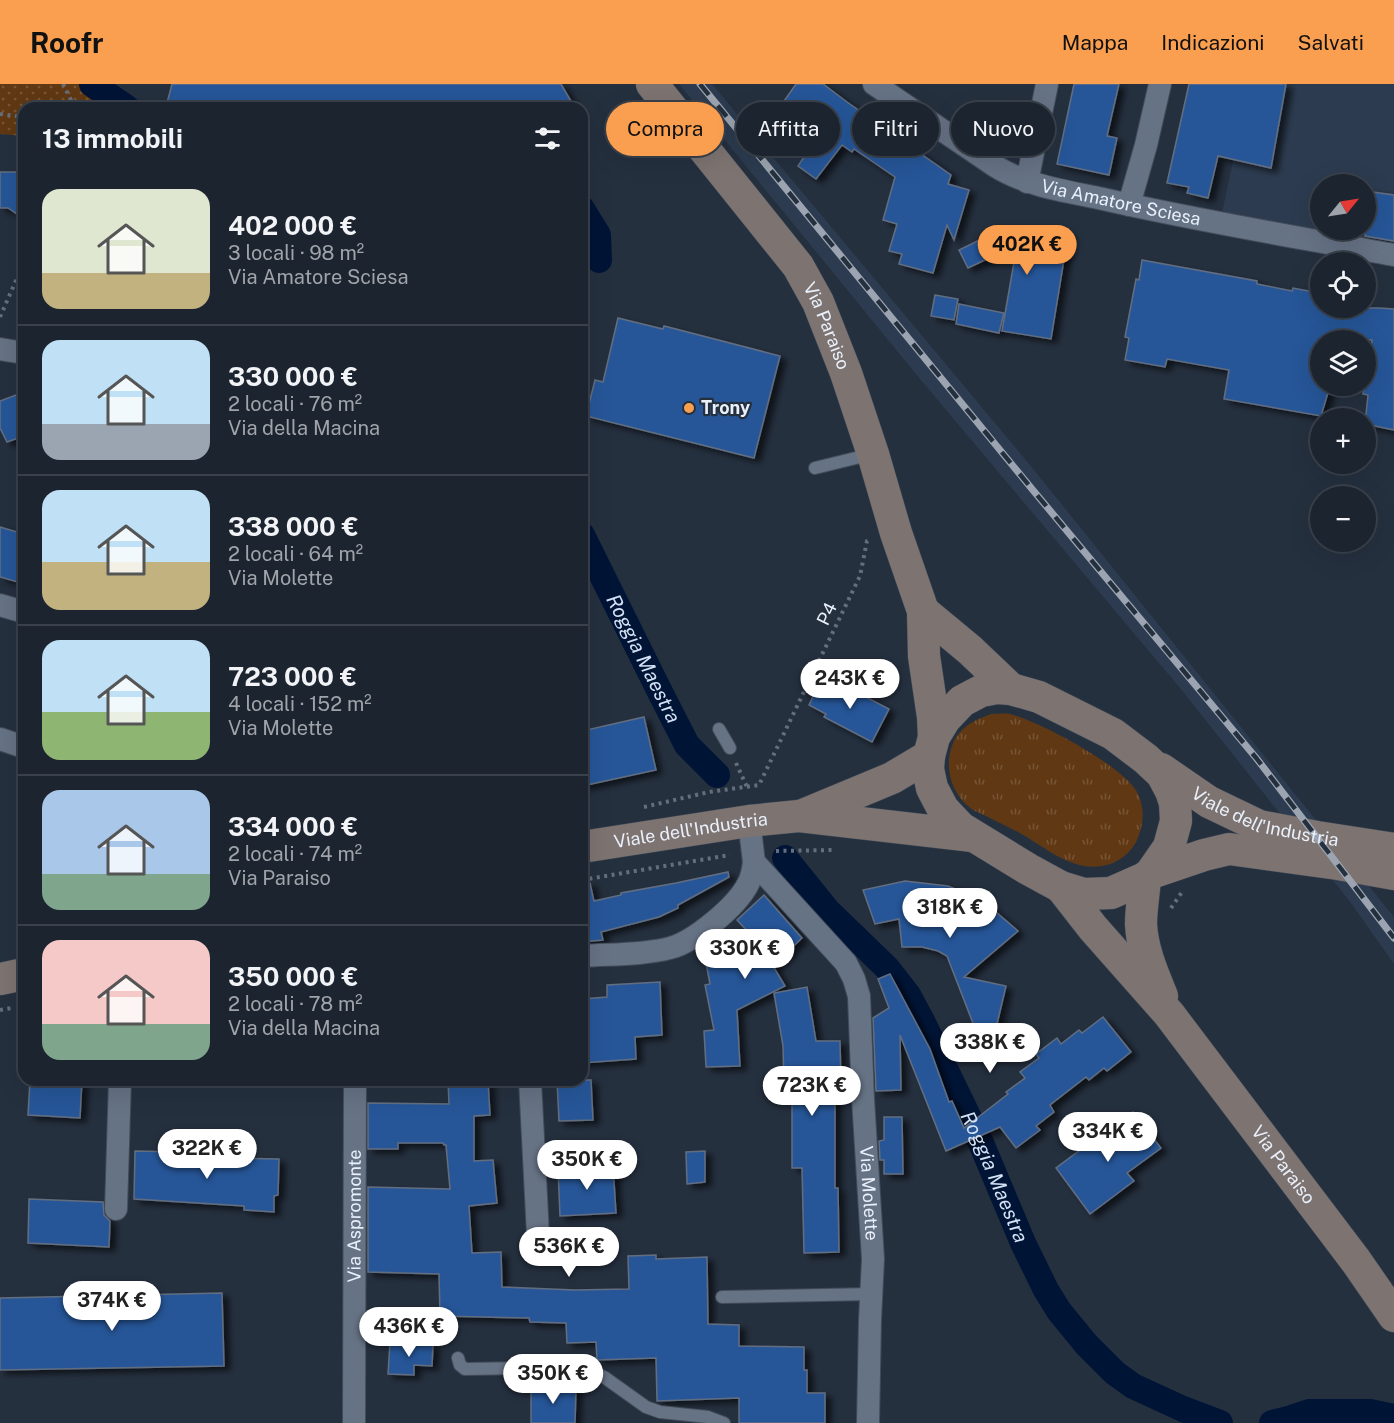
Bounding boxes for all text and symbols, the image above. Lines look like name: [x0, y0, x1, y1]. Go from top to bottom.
text: Roofr: [30, 26, 103, 59]
text: Mappa: [1062, 30, 1128, 55]
text: Indicazioni: [1161, 30, 1265, 55]
text: Salvati: [1298, 30, 1364, 55]
chip: Compra: [606, 102, 724, 156]
chip: Affitta: [736, 102, 840, 156]
chip: Filtri: [852, 102, 939, 156]
chip: Nuovo: [951, 102, 1055, 156]
icon: filters: [531, 122, 564, 155]
text: 13 immobili: [42, 123, 183, 154]
north arrow: [1310, 174, 1376, 240]
map controls: [1310, 174, 1376, 552]
street label: Via Amatore Sciesa: [1039, 175, 1203, 229]
text: 402 000 €: [228, 210, 357, 241]
icon: home: [90, 213, 162, 285]
pin: 402K €: [978, 225, 1076, 276]
text: 402K €: [992, 232, 1062, 256]
text: 3 locali · 98 m²: [228, 241, 364, 265]
button: locate: [1310, 252, 1376, 318]
text: Via Amatore Sciesa: [228, 265, 409, 289]
street label: Via Paraiso: [799, 278, 855, 372]
button: layers: [1310, 330, 1376, 396]
text: 330 000 €: [228, 361, 358, 392]
icon: home: [90, 364, 162, 436]
text: 2 locali · 76 m²: [228, 392, 362, 416]
place label: Trony: [701, 397, 750, 418]
marker: Trony: [682, 401, 696, 415]
button: +: [1310, 408, 1376, 474]
text: Via della Macina: [228, 416, 380, 440]
button: −: [1310, 486, 1376, 552]
text: 338 000 €: [228, 511, 359, 542]
icon: home: [90, 514, 162, 586]
text: 2 locali · 64 m²: [228, 542, 363, 566]
text: Via Molette: [228, 566, 333, 590]
water label: Roggia Maestra: [601, 590, 686, 727]
street label: P4: [812, 599, 841, 629]
pin: 243K €: [801, 659, 899, 710]
text: 723 000 €: [228, 661, 357, 692]
icon: home: [90, 664, 162, 736]
text: 243K €: [815, 666, 886, 690]
text: 4 locali · 152 m²: [228, 692, 372, 716]
text: Via Molette: [228, 716, 333, 740]
street label: Viale dell'Industria: [1188, 782, 1340, 850]
street label: Viale dell'Industria: [612, 808, 768, 852]
text: 334 000 €: [228, 811, 358, 842]
icon: home: [90, 814, 162, 886]
text: 2 locali · 74 m²: [228, 842, 362, 866]
text: Via Paraiso: [228, 866, 331, 890]
pin: 318K €: [901, 888, 999, 939]
text: 318K €: [916, 895, 984, 919]
pin: 330K €: [696, 929, 794, 980]
text: 330K €: [709, 936, 781, 960]
text: 350 000 €: [228, 961, 358, 992]
icon: home: [90, 964, 162, 1036]
text: 2 locali · 78 m²: [228, 992, 363, 1016]
text: Via della Macina: [228, 1016, 380, 1040]
pin: 338K €: [941, 1023, 1039, 1074]
text: 338K €: [954, 1030, 1026, 1054]
pin: 723K €: [763, 1066, 861, 1117]
text: 723K €: [777, 1073, 847, 1097]
water label: Roggia Maestra: [955, 1107, 1033, 1246]
pin: 334K €: [1059, 1112, 1157, 1163]
text: 334K €: [1072, 1119, 1144, 1143]
street label: Via Paraiso: [1247, 1121, 1320, 1208]
pin: 322K €: [158, 1129, 256, 1180]
text: 322K €: [172, 1136, 242, 1160]
pin: 350K €: [538, 1140, 636, 1191]
street label: Via Molette: [856, 1145, 883, 1241]
text: 350K €: [551, 1147, 623, 1171]
street label: Via Aspromonte: [343, 1149, 365, 1283]
pin: 536K €: [520, 1227, 618, 1278]
text: 536K €: [533, 1234, 605, 1258]
pin: 374K €: [63, 1281, 161, 1332]
text: 374K €: [77, 1288, 147, 1312]
pin: 436K €: [360, 1307, 458, 1358]
text: 436K €: [373, 1314, 445, 1338]
pin: 350K €: [504, 1354, 602, 1405]
text: 350K €: [517, 1361, 589, 1385]

